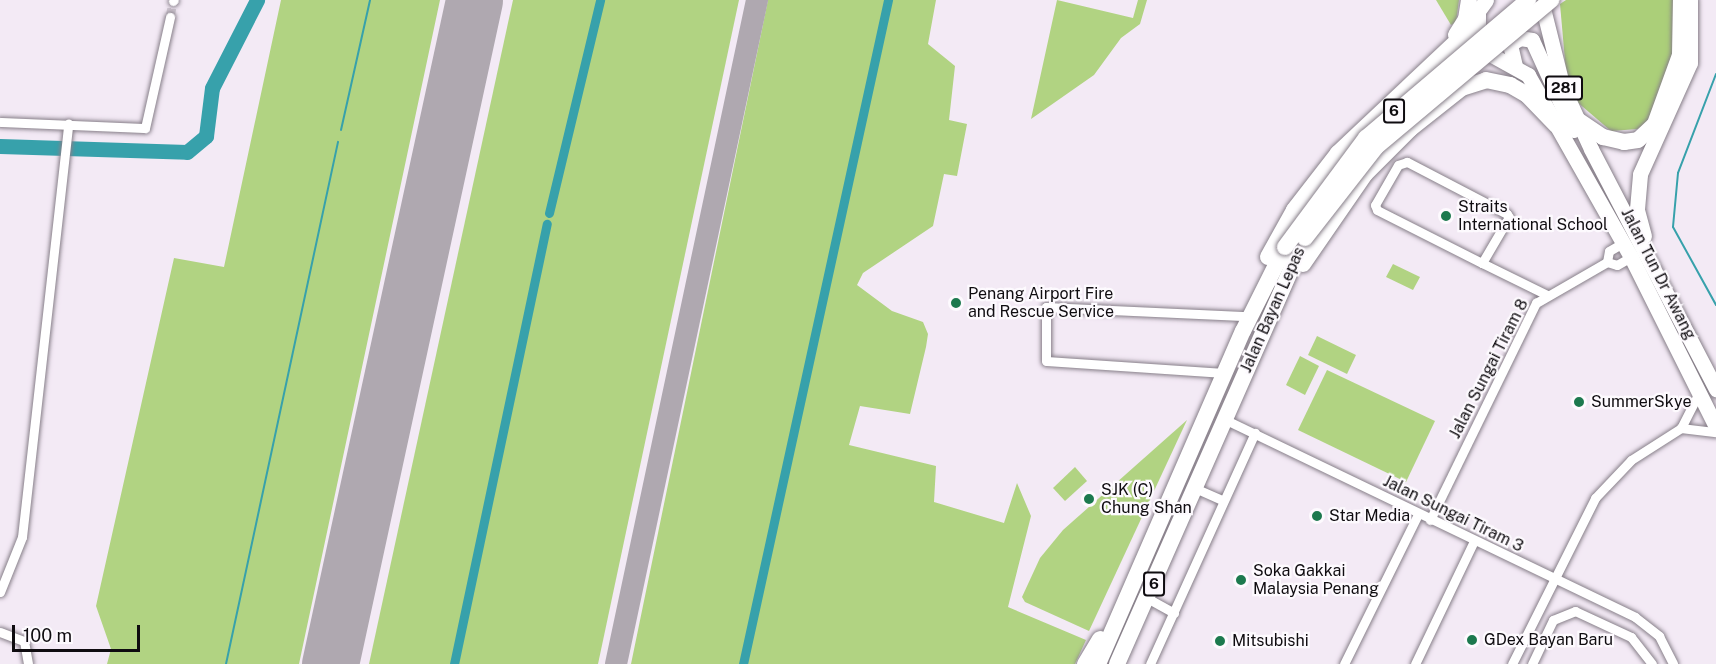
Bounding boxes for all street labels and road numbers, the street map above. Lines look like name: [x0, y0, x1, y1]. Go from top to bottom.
road number: 281: [1544, 76, 1584, 100]
road number: 6: [1382, 99, 1406, 123]
street label: Jalan Tun Dr Awang: [1617, 205, 1699, 343]
street label: Jalan Bayan Lepas: [1237, 244, 1309, 376]
street label: Jalan Sungai Tiram 8: [1445, 296, 1533, 442]
street label: Jalan Sungai Tiram 3: [1380, 472, 1526, 556]
road number: 6: [1142, 572, 1166, 596]

